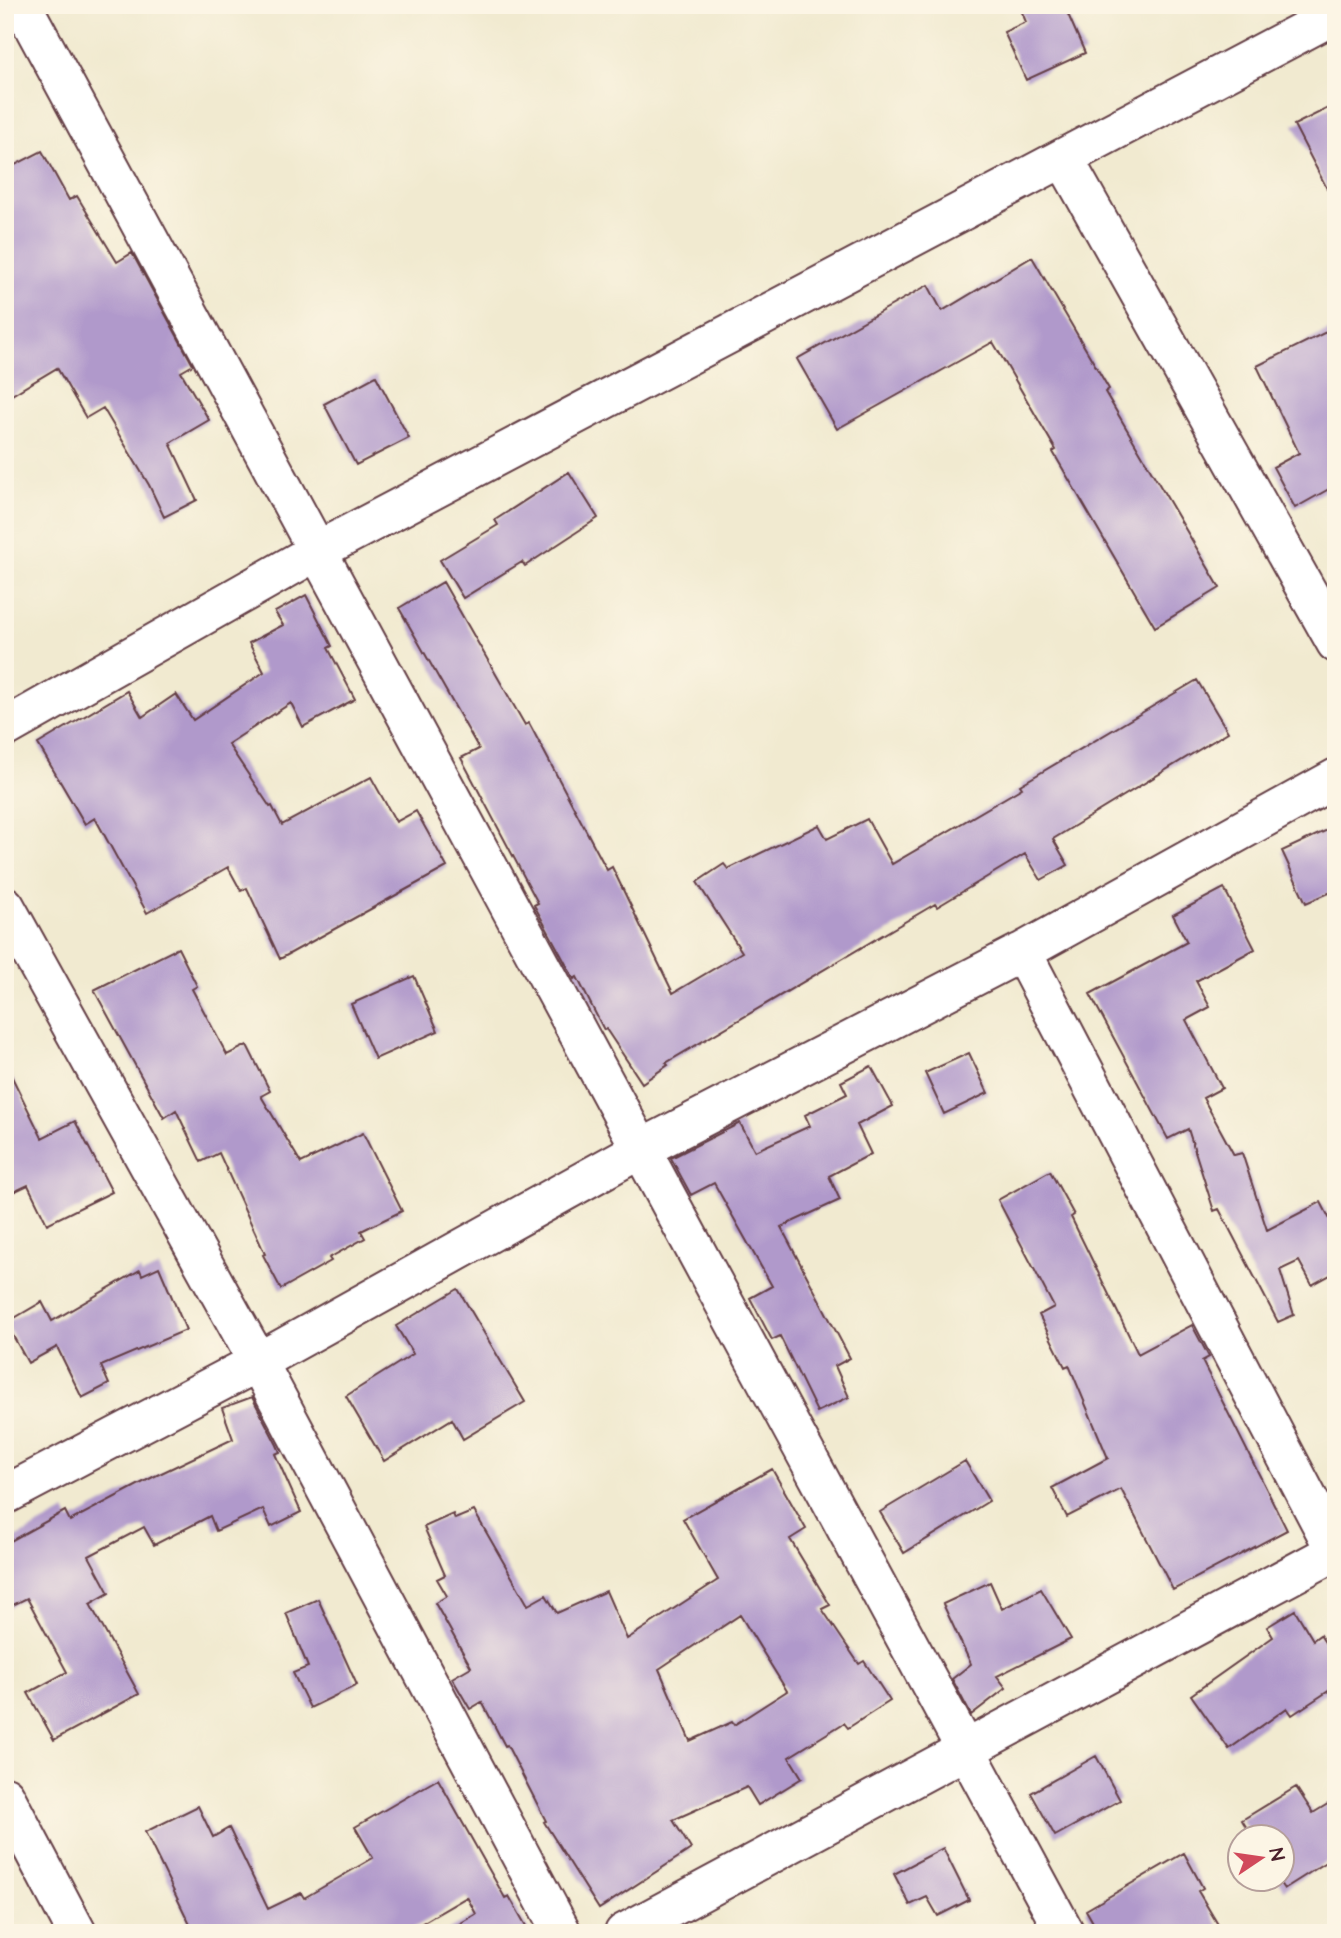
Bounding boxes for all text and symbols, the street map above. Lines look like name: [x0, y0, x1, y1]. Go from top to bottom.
north arrow: [1226, 1822, 1296, 1892]
text: N: [1262, 1846, 1291, 1863]

